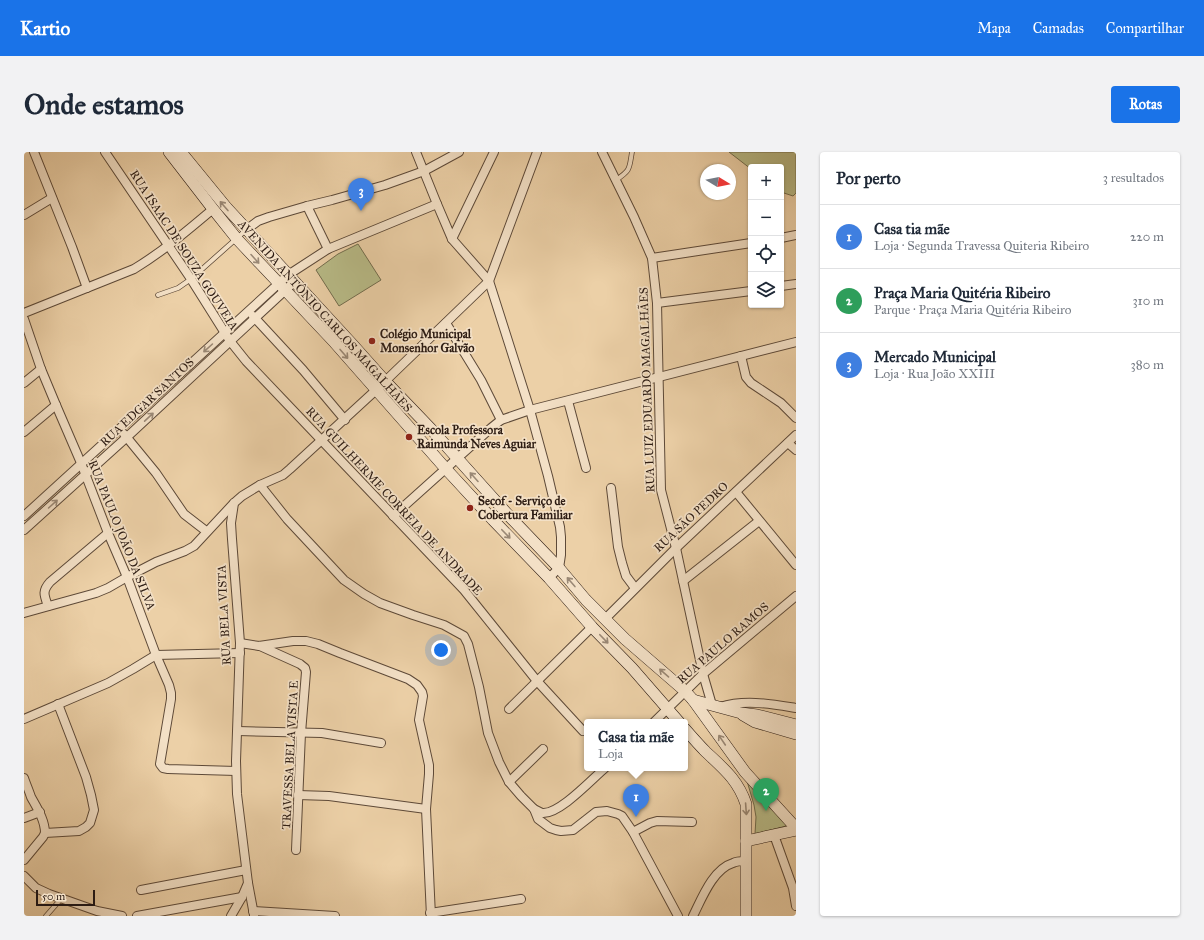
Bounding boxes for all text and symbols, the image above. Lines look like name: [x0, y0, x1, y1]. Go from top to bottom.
text: Kartio: [20, 17, 70, 40]
text: Mapa: [977, 20, 1011, 37]
text: Camadas: [1033, 20, 1084, 37]
text: Compartilhar: [1106, 20, 1184, 37]
button: Rotas: [1111, 86, 1180, 123]
text: Onde estamos: [24, 87, 184, 122]
north arrow: [700, 164, 736, 200]
map controls: [748, 164, 784, 308]
button: +: [748, 164, 784, 200]
street label: RUA ISAAC DE SOUZA GOUVEIA: [127, 167, 241, 333]
text: Por perto: [836, 168, 901, 189]
text: 3 resultados: [1103, 170, 1164, 186]
pin: 3: [348, 178, 374, 211]
one-way arrow: [220, 200, 229, 211]
button: −: [748, 200, 784, 236]
street label: AVENIDA ANTÔNIO CARLOS MAGALHÃES: [234, 216, 416, 415]
text: Casa tia mãe: [874, 220, 950, 238]
text: 1: [846, 229, 852, 245]
text: 220 m: [1130, 229, 1164, 245]
button: locate: [748, 236, 784, 272]
text: Loja · Segunda Travessa Quiteria Ribeiro: [874, 238, 1089, 254]
one-way arrow: [250, 254, 260, 264]
button: layers: [748, 272, 784, 308]
text: Praça Maria Quitéria Ribeiro: [874, 284, 1050, 302]
street label: RUA LUIZ EDUARDO MAGALHÃES: [635, 287, 658, 493]
text: 2: [846, 293, 852, 309]
text: 310 m: [1132, 293, 1164, 309]
text: Parque · Praça Maria Quitéria Ribeiro: [874, 302, 1071, 318]
place label: Colégio Municipal Monsenhor Galvão: [380, 327, 474, 355]
marker: Colégio Municipal Monsenhor Galvão: [367, 336, 377, 346]
one-way arrow: [203, 343, 213, 353]
text: Mercado Municipal: [874, 348, 996, 366]
one-way arrow: [339, 349, 348, 359]
street label: RUA EDGAR SANTOS: [97, 355, 197, 449]
text: 3: [846, 357, 852, 373]
text: 380 m: [1131, 357, 1164, 373]
text: Loja · Rua João XXIII: [874, 366, 995, 382]
street label: RUA GUILHERME CORREIA DE ANDRADE: [303, 404, 485, 598]
one-way arrow: [144, 412, 154, 421]
place label: Escola Professora Raimunda Neves Aguiar: [417, 423, 536, 452]
marker: Escola Professora Raimunda Neves Aguiar: [404, 432, 414, 442]
street label: RUA PAULO JOÃO DA SILVA: [85, 458, 159, 612]
one-way arrow: [469, 471, 478, 482]
street label: RUA SÃO PEDRO: [650, 478, 731, 555]
place label: Secof - Serviço de Cobertura Familiar: [478, 494, 573, 522]
one-way arrow: [48, 499, 58, 509]
marker: Secof - Serviço de Cobertura Familiar: [465, 503, 475, 513]
one-way arrow: [501, 529, 511, 539]
street label: RUA BELA VISTA: [214, 564, 234, 666]
one-way arrow: [567, 577, 576, 588]
street label: RUA PAULO RAMOS: [674, 599, 772, 687]
one-way arrow: [599, 634, 609, 644]
your location: [431, 640, 451, 660]
one-way arrow: [659, 668, 669, 678]
street label: TRAVESSA BELA VISTA E: [279, 680, 301, 830]
popup: [584, 719, 688, 771]
text: Casa tia mãe: [598, 728, 674, 746]
one-way arrow: [718, 735, 726, 746]
text: Loja: [598, 746, 623, 762]
pin: 2: [753, 778, 779, 811]
pin: 1: [623, 784, 649, 817]
one-way arrow: [743, 802, 750, 815]
scale bar: [36, 888, 95, 907]
text: 50 m: [42, 890, 65, 903]

